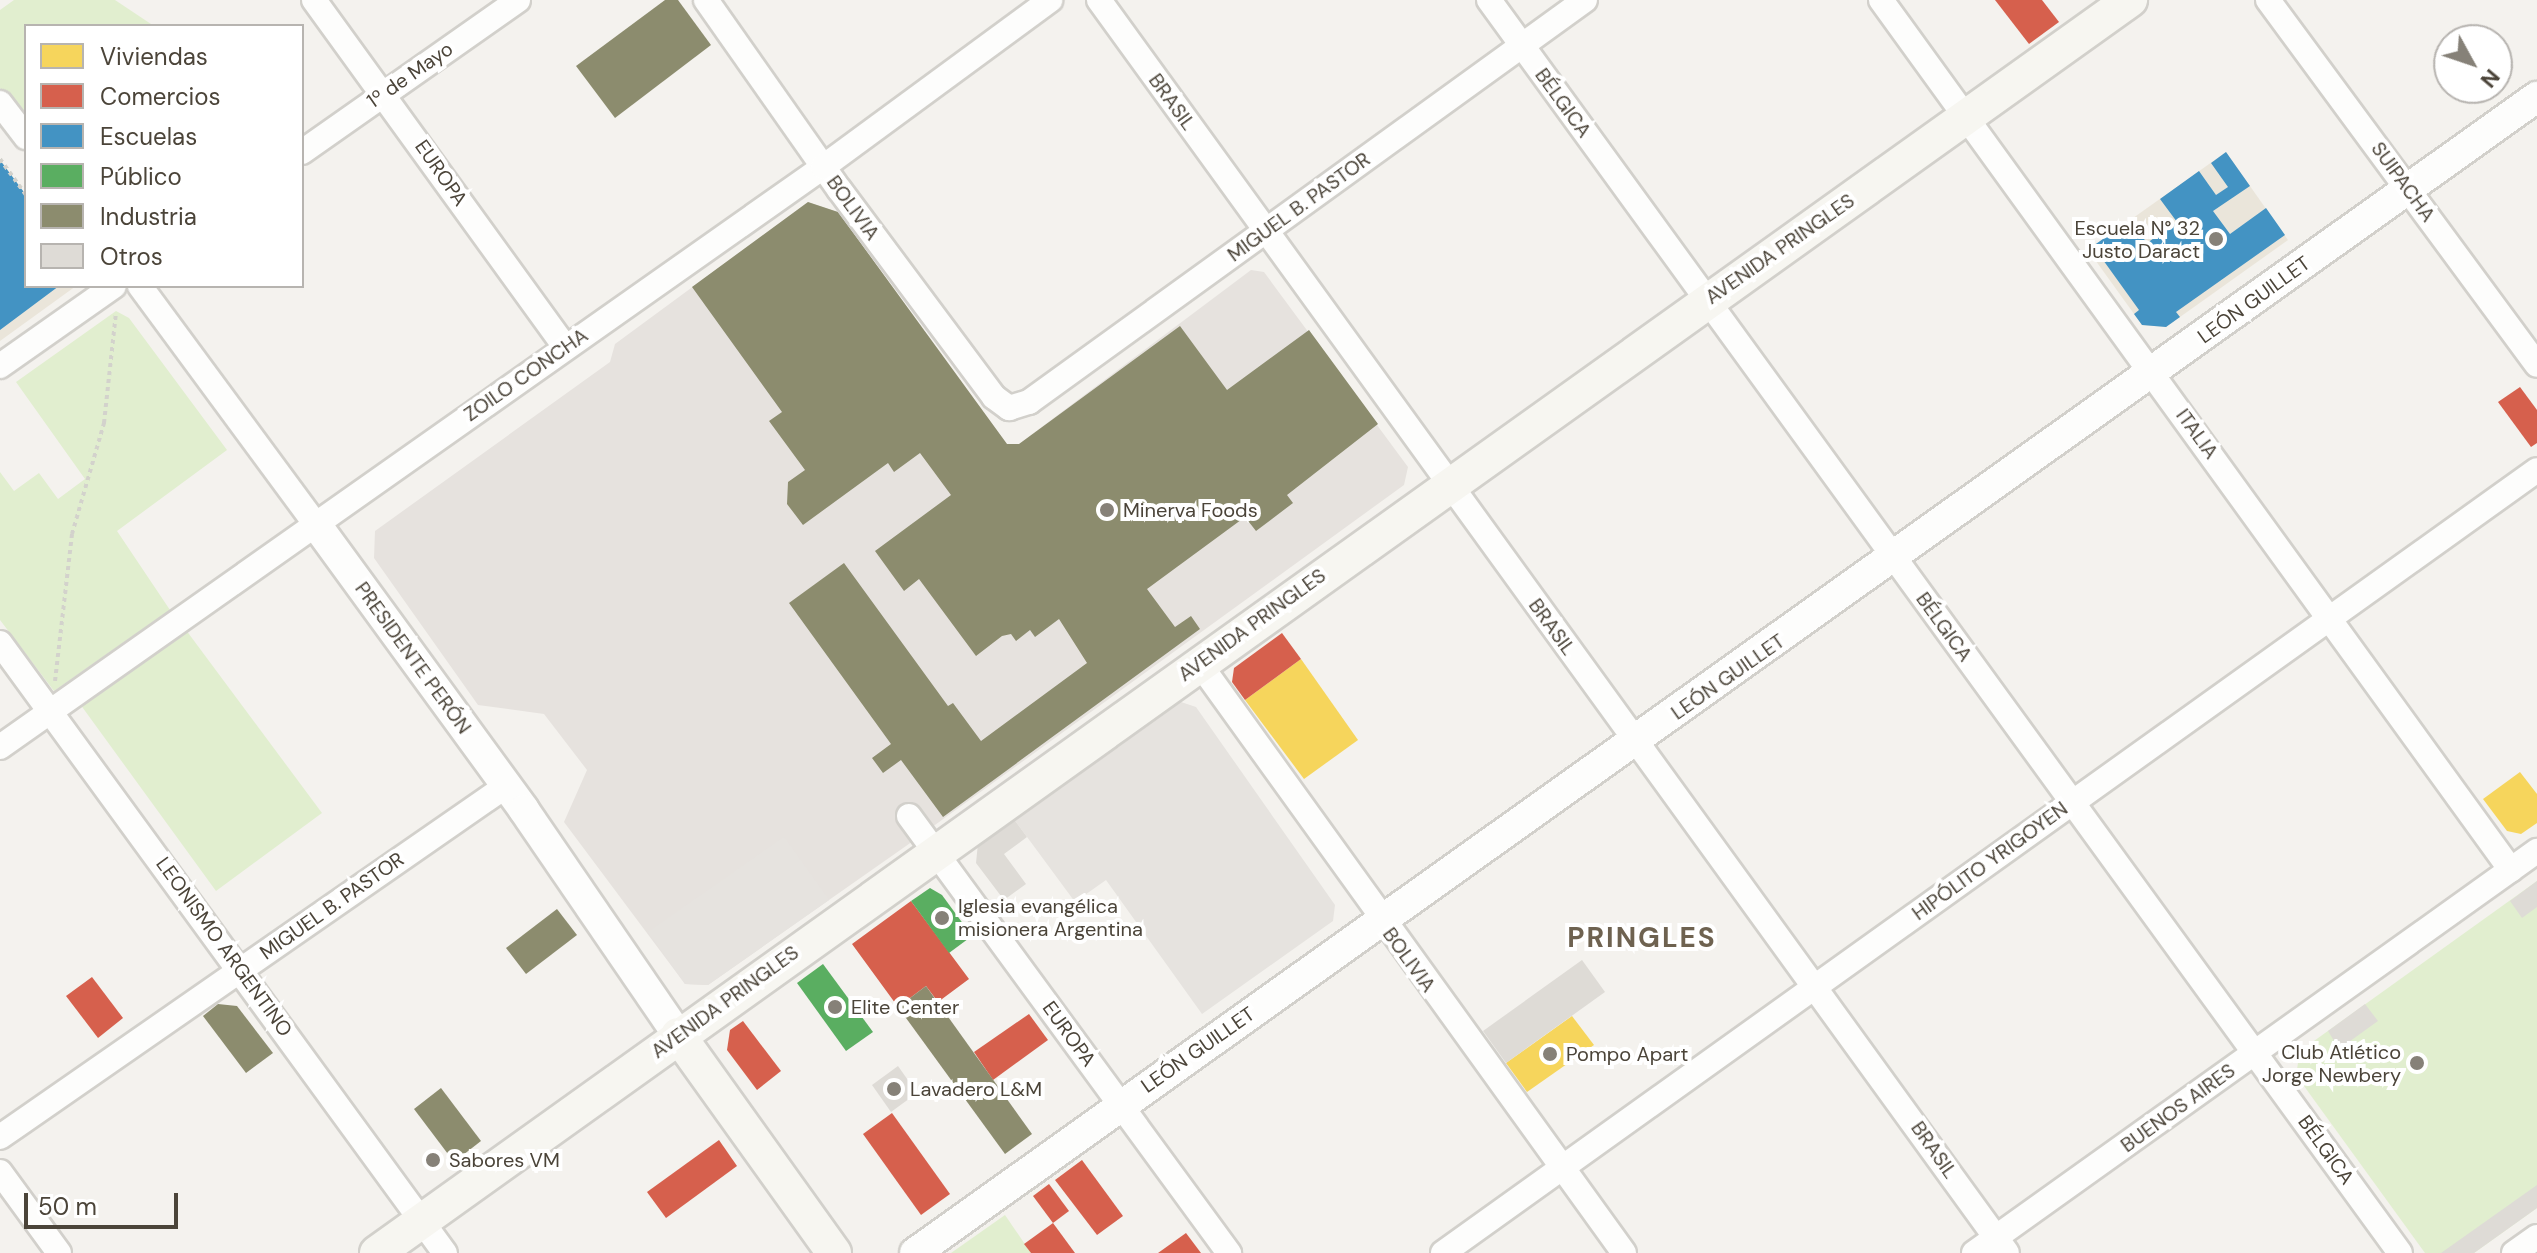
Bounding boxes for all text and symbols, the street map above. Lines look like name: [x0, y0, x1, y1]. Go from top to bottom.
legend: [24, 24, 304, 288]
north arrow: [2433, 24, 2513, 104]
street label: 1º de Mayo: [362, 37, 458, 113]
text: Viviendas: [100, 41, 208, 72]
text: N: [2474, 63, 2507, 94]
street label: BÉLGICA: [1530, 64, 1596, 142]
street label: BRASIL: [1143, 69, 1201, 135]
text: Comercios: [100, 81, 221, 112]
text: Escuelas: [100, 121, 197, 152]
street label: EUROPA: [410, 135, 472, 211]
street label: SUIPACHA: [2366, 137, 2440, 227]
street label: MIGUEL B. PASTOR: [1223, 147, 1375, 267]
text: Público: [100, 161, 182, 192]
street label: BOLIVIA: [822, 171, 884, 245]
street label: AVENIDA PRINGLES: [1701, 189, 1859, 309]
text: Industria: [100, 201, 197, 232]
place label: Escuela N° 32 Justo Daract: [2074, 216, 2200, 263]
marker: Escuela N° 32 Justo Daract: [2207, 230, 2225, 248]
text: Otros: [100, 241, 163, 272]
street label: LEÓN GUILLET: [2193, 251, 2315, 349]
street label: ZOILO CONCHA: [460, 323, 592, 427]
street label: ITALIA: [2171, 404, 2223, 464]
place label: Minerva Foods: [1123, 498, 1258, 522]
marker: Minerva Foods: [1098, 501, 1116, 519]
street label: AVENIDA PRINGLES: [1174, 563, 1330, 687]
street label: PRESIDENTE PERÓN: [350, 577, 476, 739]
street label: BÉLGICA: [1911, 588, 1977, 666]
street label: BRASIL: [1523, 594, 1581, 660]
street label: LEÓN GUILLET: [1667, 629, 1789, 725]
street label: HIPÓLITO YRIGOYEN: [1908, 796, 2072, 926]
street label: MIGUEL B. PASTOR: [255, 847, 409, 965]
street label: LEONISMO ARGENTINO: [151, 853, 297, 1041]
place label: Iglesia evangélica misionera Argentina: [958, 894, 1143, 941]
marker: Iglesia evangélica misionera Argentina: [933, 909, 951, 927]
district label: PRINGLES: [1567, 921, 1717, 955]
street label: BOLIVIA: [1378, 923, 1440, 997]
street label: AVENIDA PRINGLES: [647, 940, 803, 1064]
place label: Elite Center: [851, 995, 959, 1019]
street label: EUROPA: [1037, 997, 1101, 1071]
marker: Elite Center: [826, 998, 844, 1016]
street label: LEÓN GUILLET: [1137, 1002, 1259, 1098]
place label: Club Atlético Jorge Newbery: [2262, 1040, 2401, 1087]
place label: Pompo Apart: [1566, 1042, 1688, 1066]
marker: Pompo Apart: [1541, 1045, 1559, 1063]
marker: Club Atlético Jorge Newbery: [2408, 1054, 2426, 1072]
street label: BUENOS AIRES: [2116, 1058, 2240, 1158]
place label: Lavadero L&M: [910, 1077, 1042, 1101]
marker: Lavadero L&M: [885, 1080, 903, 1098]
street label: BÉLGICA: [2293, 1111, 2359, 1189]
street label: BRASIL: [1906, 1117, 1962, 1183]
place label: Sabores VM: [449, 1148, 560, 1172]
marker: Sabores VM: [424, 1151, 442, 1169]
scale bar: [28, 1177, 182, 1227]
text: 50 m: [38, 1191, 97, 1222]

